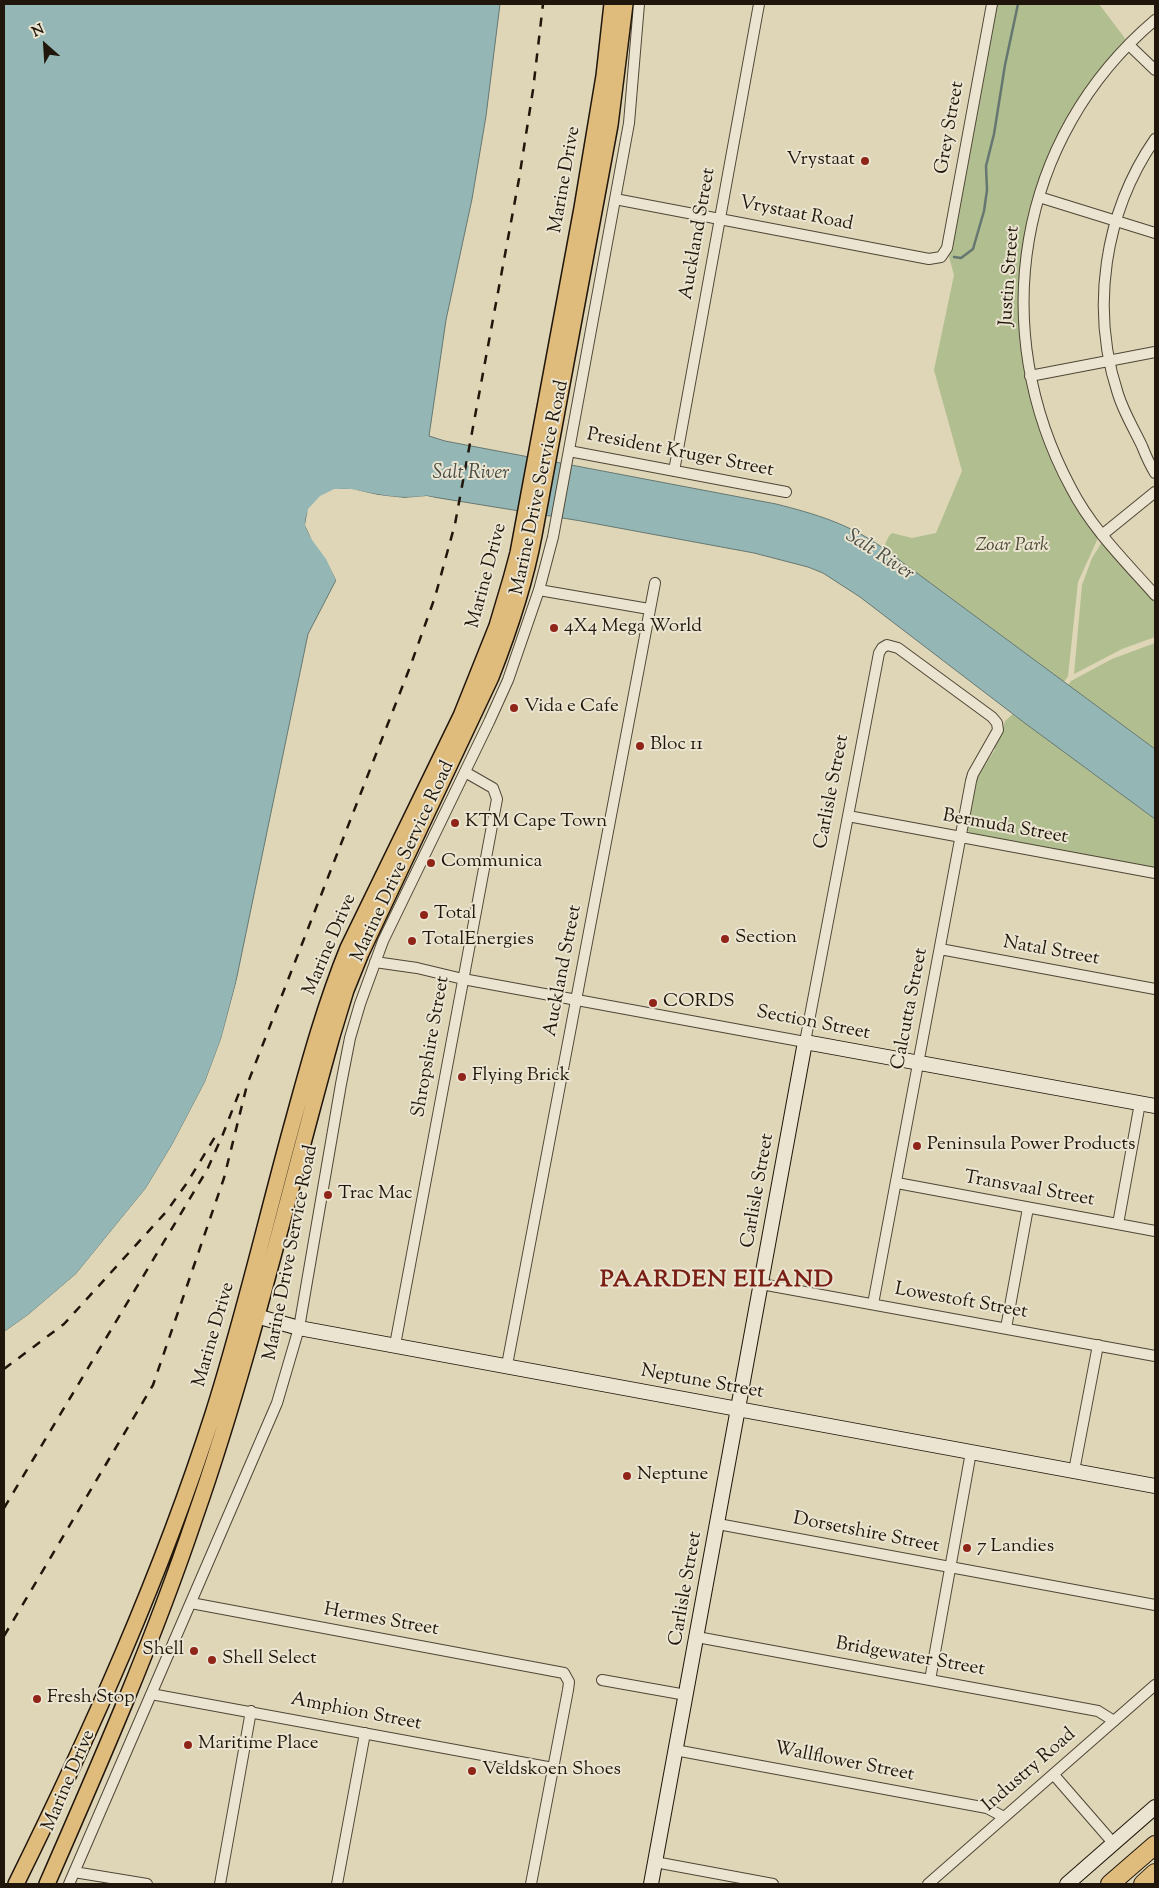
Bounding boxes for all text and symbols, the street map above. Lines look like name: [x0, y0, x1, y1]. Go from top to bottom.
north arrow: [20, 20, 70, 70]
text: N: [29, 20, 48, 43]
street label: Grey Street: [932, 80, 970, 176]
street label: Marine Drive: [545, 125, 587, 235]
place label: Vrystaat: [786, 150, 855, 172]
marker: Vrystaat: [859, 155, 871, 167]
street label: Auckland Street: [676, 166, 722, 302]
street label: Vrystaat Road: [737, 193, 855, 237]
street label: Justin Street: [996, 225, 1026, 327]
street label: Marine Drive Service Road: [507, 379, 575, 597]
street label: President Kruger Street: [585, 425, 775, 483]
water label: Salt River: [433, 463, 509, 487]
street label: Marine Drive: [463, 521, 513, 631]
water label: Salt River: [840, 525, 918, 587]
park label: Zoar Park: [975, 536, 1049, 558]
place label: 4X4 Mega World: [564, 617, 702, 639]
marker: 4X4 Mega World: [548, 622, 560, 634]
place label: Vida e Cafe: [524, 697, 619, 719]
marker: Vida e Cafe: [508, 702, 520, 714]
street label: Carlisle Street: [811, 733, 855, 851]
place label: Bloc 11: [650, 735, 703, 757]
marker: Bloc 11: [634, 740, 646, 752]
street label: Marine Drive Service Road: [347, 758, 461, 966]
street label: Bermuda Street: [940, 806, 1070, 850]
place label: KTM Cape Town: [465, 812, 607, 834]
marker: KTM Cape Town: [449, 817, 461, 829]
place label: Communica: [441, 852, 542, 874]
marker: Communica: [425, 857, 437, 869]
street label: Marine Drive: [299, 891, 363, 999]
street label: Auckland Street: [540, 903, 588, 1039]
place label: Total: [434, 904, 477, 926]
marker: Total: [418, 909, 430, 921]
place label: Section: [735, 928, 797, 950]
place label: TotalEnergies: [422, 930, 534, 952]
street label: Natal Street: [1001, 932, 1101, 972]
marker: Section: [719, 933, 731, 945]
marker: TotalEnergies: [406, 935, 418, 947]
street label: Calcutta Street: [888, 946, 934, 1072]
street label: Shropshire Street: [408, 975, 456, 1119]
place label: CORDS: [663, 992, 735, 1014]
marker: CORDS: [647, 997, 659, 1009]
street label: Section Street: [754, 1002, 872, 1046]
place label: Flying Brick: [472, 1066, 570, 1088]
marker: Flying Brick: [456, 1071, 468, 1083]
street label: Carlisle Street: [738, 1132, 780, 1250]
place label: Peninsula Power Products: [927, 1135, 1135, 1157]
marker: Peninsula Power Products: [911, 1140, 923, 1152]
street label: Marine Drive Service Road: [260, 1143, 324, 1363]
street label: Transvaal Street: [962, 1167, 1096, 1213]
place label: Trac Mac: [338, 1184, 412, 1206]
marker: Trac Mac: [322, 1189, 334, 1201]
district label: PAARDEN EILAND: [598, 1268, 836, 1296]
street label: Lowestoft Street: [893, 1279, 1029, 1325]
street label: Marine Drive: [189, 1280, 241, 1390]
street label: Neptune Street: [639, 1361, 765, 1405]
place label: Neptune: [637, 1465, 708, 1487]
marker: Neptune: [621, 1470, 633, 1482]
street label: Dorsetshire Street: [791, 1509, 941, 1559]
street label: Carlisle Street: [666, 1530, 708, 1648]
place label: 7 Landies: [977, 1537, 1054, 1559]
marker: 7 Landies: [961, 1542, 973, 1554]
street label: Hermes Street: [322, 1600, 440, 1642]
street label: Bridgewater Street: [834, 1634, 986, 1682]
place label: Shell: [142, 1640, 184, 1662]
marker: Shell: [188, 1645, 200, 1657]
place label: Shell Select: [222, 1649, 317, 1671]
marker: Shell Select: [206, 1654, 218, 1666]
place label: Fresh Stop: [47, 1688, 134, 1710]
street label: Amphion Street: [289, 1689, 423, 1737]
marker: Fresh Stop: [31, 1693, 43, 1705]
street label: Industry Road: [979, 1724, 1081, 1818]
street label: Marine Drive: [38, 1727, 102, 1835]
place label: Maritime Place: [198, 1734, 319, 1756]
street label: Wallflower Street: [772, 1738, 916, 1788]
marker: Maritime Place: [182, 1739, 194, 1751]
place label: Veldskoen Shoes: [482, 1760, 621, 1782]
marker: Veldskoen Shoes: [466, 1765, 478, 1777]

